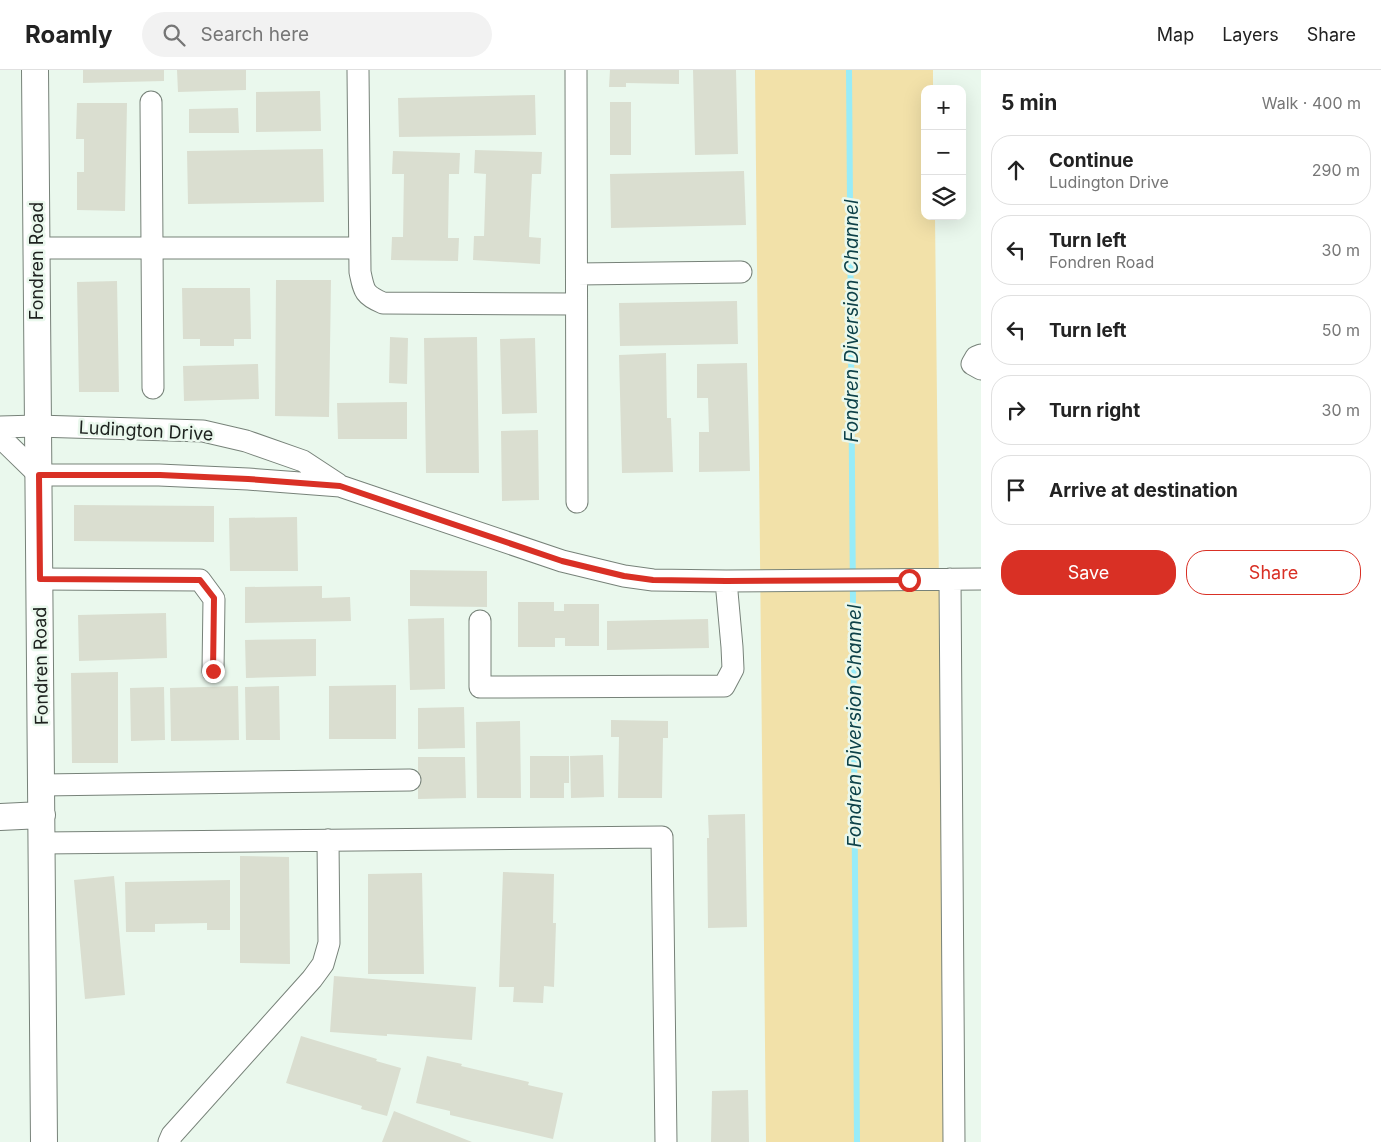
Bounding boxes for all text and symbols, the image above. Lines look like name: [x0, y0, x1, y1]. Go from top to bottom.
search box: [142, 12, 492, 57]
text: Roamly: [25, 20, 112, 49]
icon: search: [160, 21, 188, 49]
text: Search here: [200, 23, 309, 46]
text: Map: [1157, 24, 1194, 45]
text: Layers: [1222, 24, 1279, 45]
text: Share: [1307, 24, 1356, 45]
map controls: [921, 85, 966, 220]
button: +: [921, 85, 966, 130]
text: 5 min: [1001, 90, 1057, 115]
text: Walk · 400 m: [1262, 93, 1361, 113]
button: −: [921, 130, 966, 175]
text: Continue: [1049, 149, 1134, 172]
icon: ahead: [1002, 156, 1030, 184]
text: 290 m: [1312, 160, 1360, 180]
text: Ludington Drive: [1049, 172, 1169, 192]
button: layers: [921, 175, 966, 220]
water label: Fondren Diversion Channel: [840, 199, 863, 443]
street label: Fondren Road: [26, 202, 47, 320]
text: Turn left: [1049, 229, 1127, 252]
icon: left: [1002, 236, 1030, 264]
text: 30 m: [1322, 240, 1360, 260]
text: Fondren Road: [1049, 252, 1154, 272]
icon: left: [1002, 316, 1030, 344]
text: Turn left: [1049, 319, 1127, 342]
text: 50 m: [1322, 320, 1360, 340]
icon: right: [1002, 396, 1030, 424]
text: Turn right: [1049, 399, 1140, 422]
text: 30 m: [1322, 400, 1360, 420]
street label: Ludington Drive: [78, 416, 214, 445]
icon: arrive: [1002, 476, 1030, 504]
text: Arrive at destination: [1049, 479, 1238, 502]
button: Save: [1001, 550, 1176, 595]
button: Share: [1186, 550, 1361, 595]
route start: [898, 569, 921, 592]
water label: Fondren Diversion Channel: [843, 604, 866, 848]
street label: Fondren Road: [29, 607, 52, 725]
route end: [202, 660, 225, 683]

